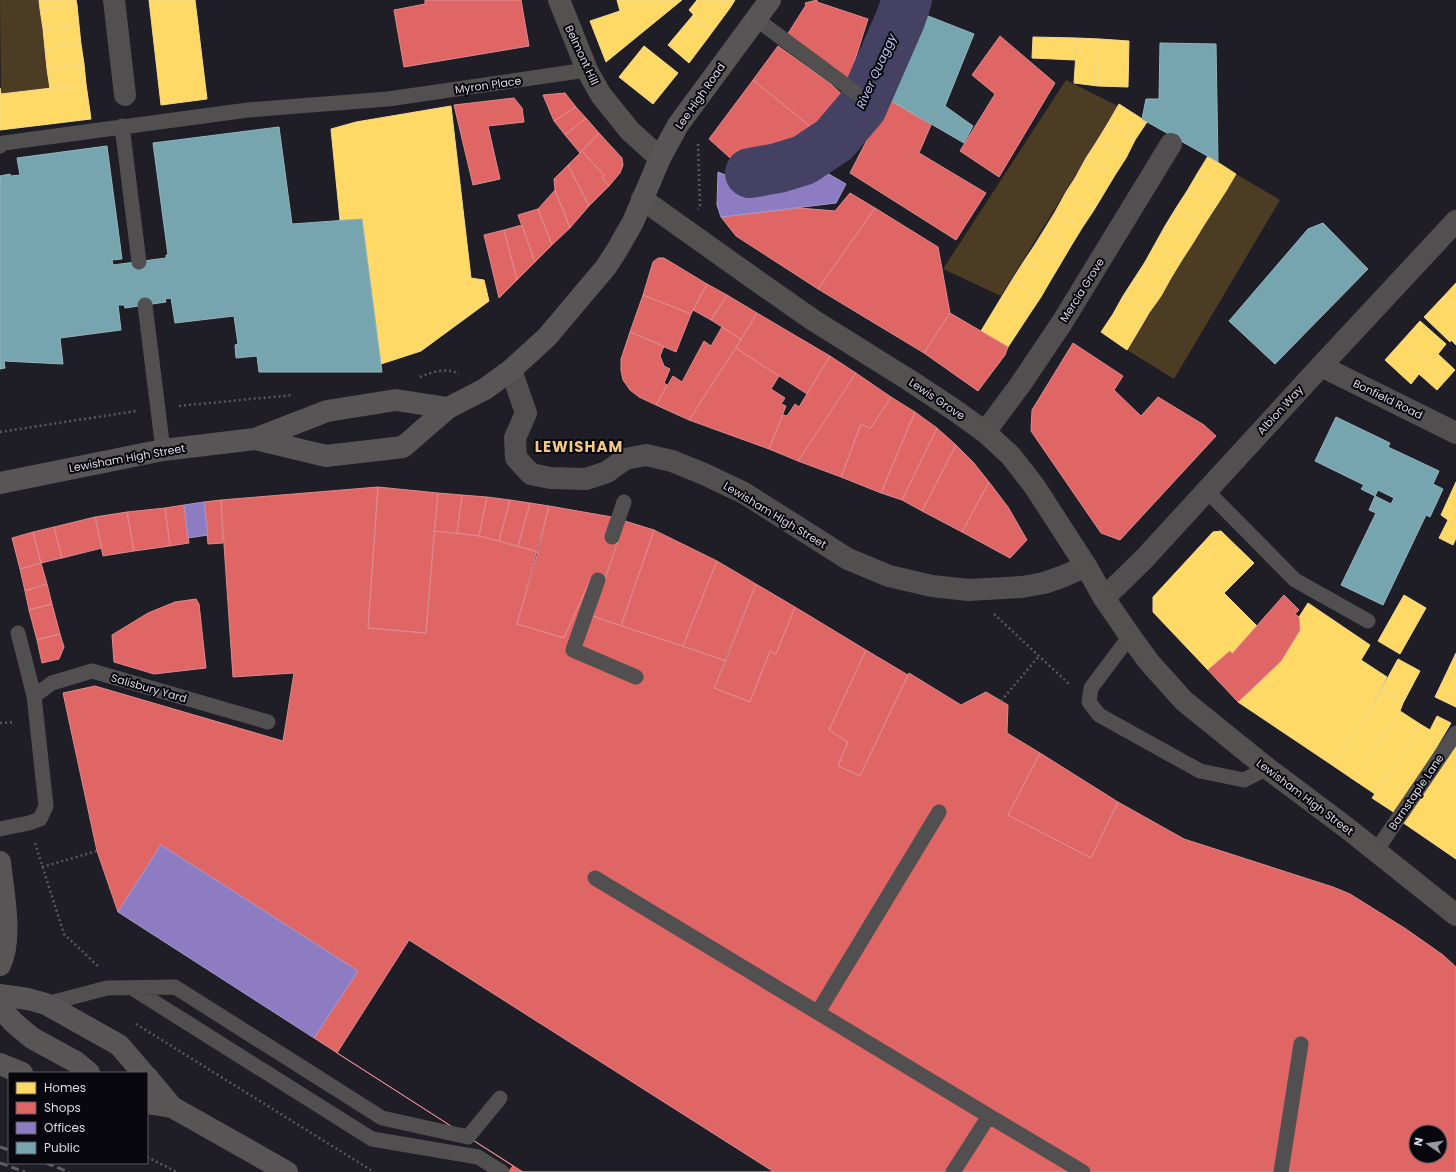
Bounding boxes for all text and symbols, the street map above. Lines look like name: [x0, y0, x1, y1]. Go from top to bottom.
street label: Belmont Hill: [561, 22, 603, 88]
water label: River Quaggy: [852, 30, 901, 111]
street label: Lee High Road: [671, 60, 729, 132]
street label: Myron Place: [454, 72, 522, 98]
street label: Mercia Grove: [1056, 255, 1108, 325]
street label: Lewis Grove: [906, 374, 968, 424]
street label: Bonfield Road: [1350, 375, 1426, 423]
street label: Albion Way: [1253, 381, 1307, 438]
district label: LEWISHAM: [535, 436, 623, 457]
street label: Lewisham High Street: [68, 440, 186, 476]
street label: Lewisham High Street: [720, 478, 830, 552]
street label: Salisbury Yard: [109, 670, 189, 706]
street label: Barnstaple Lane: [1385, 751, 1447, 833]
street label: Lewisham High Street: [1253, 755, 1357, 839]
legend: [8, 1072, 148, 1164]
text: Homes: [44, 1079, 86, 1096]
text: Shops: [44, 1099, 81, 1116]
text: Offices: [44, 1119, 85, 1136]
north arrow: [1408, 1124, 1448, 1164]
text: N: [1410, 1136, 1427, 1148]
text: Public: [44, 1139, 80, 1156]

